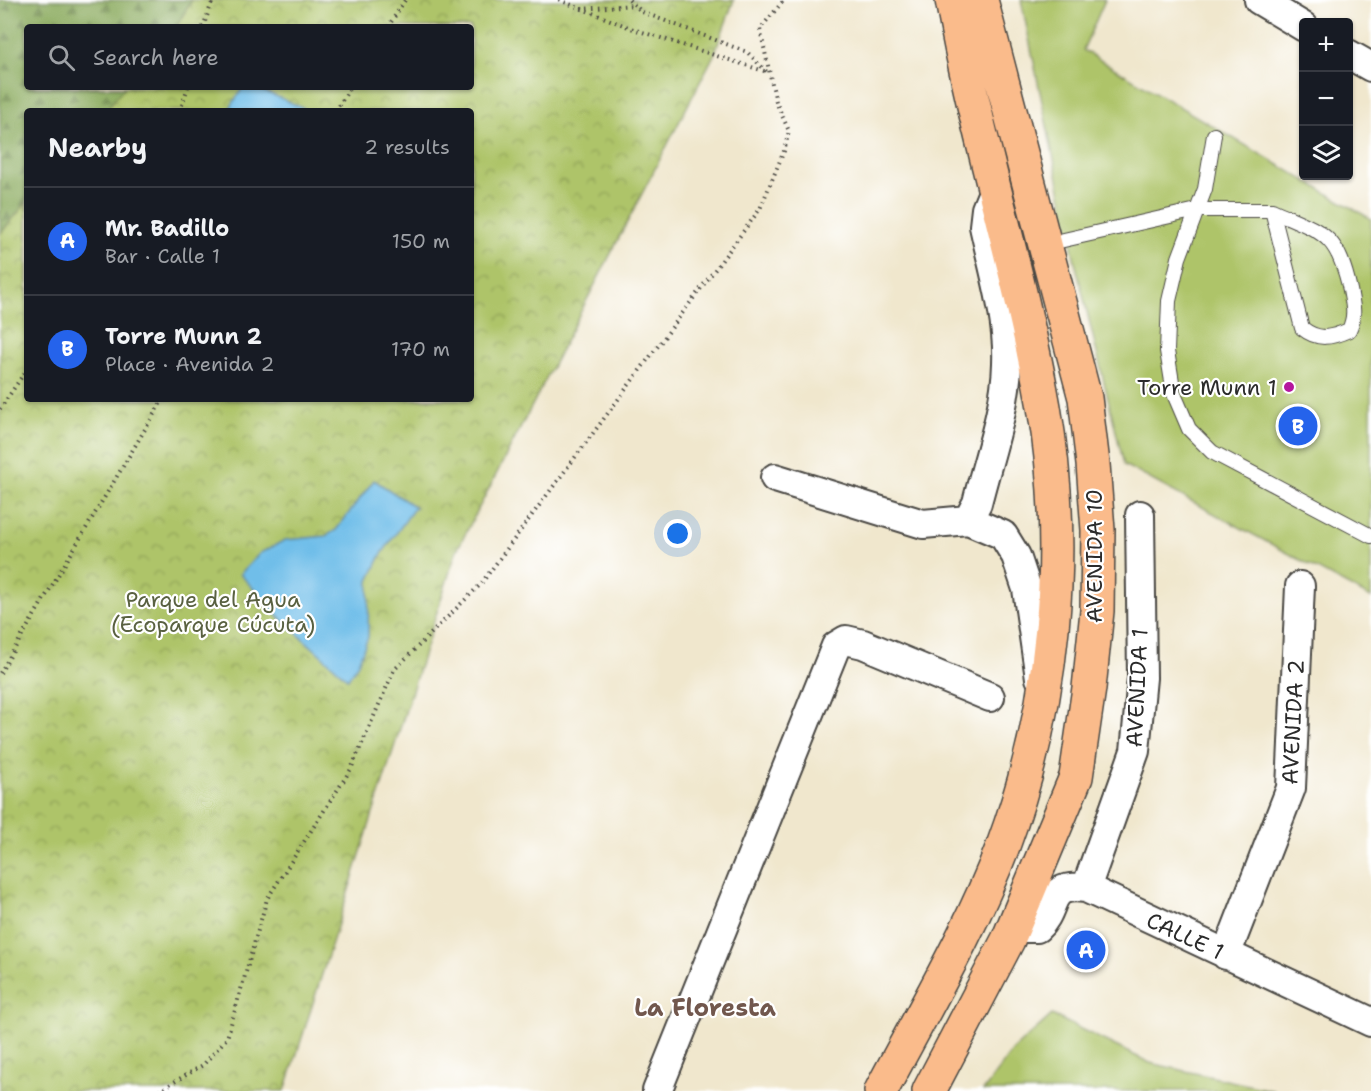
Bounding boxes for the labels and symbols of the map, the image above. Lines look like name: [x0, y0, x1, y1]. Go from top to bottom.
place label: Torre Munn 1: [1137, 373, 1277, 402]
marker: Torre Munn 1: [1282, 380, 1296, 394]
pin: B: [1278, 404, 1318, 448]
street label: AVENIDA 10: [1080, 489, 1109, 623]
your location: [663, 519, 692, 548]
park label: Parque del Agua (Ecoparque Cúcuta): [111, 585, 315, 639]
street label: AVENIDA 1: [1119, 628, 1155, 748]
street label: AVENIDA 2: [1275, 659, 1311, 785]
street label: CALLE 1: [1142, 906, 1228, 966]
pin: A: [1066, 928, 1106, 972]
district label: La Floresta: [634, 992, 776, 1024]

